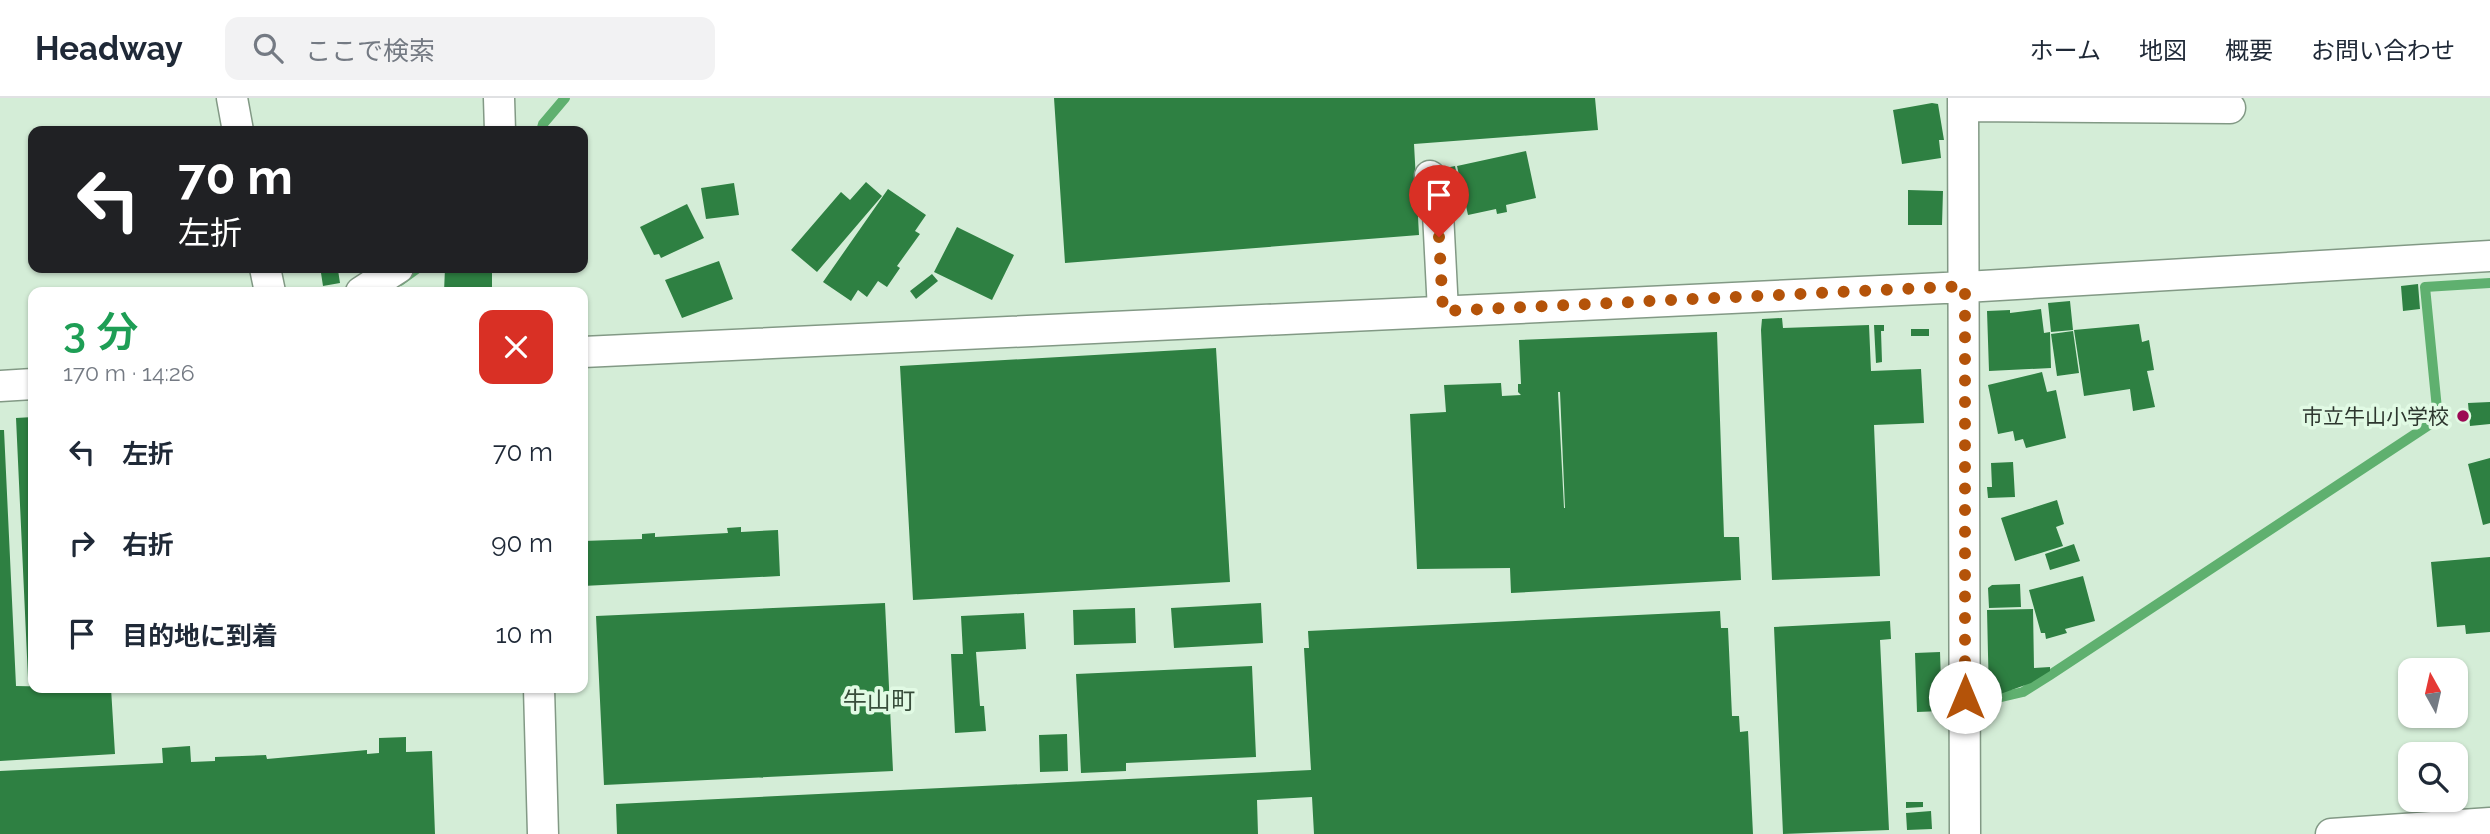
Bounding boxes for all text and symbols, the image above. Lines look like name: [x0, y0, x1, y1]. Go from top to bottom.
search box: [225, 17, 715, 80]
text: Headway: [35, 29, 183, 68]
icon: search: [249, 29, 287, 67]
text: ここで検索: [305, 36, 435, 66]
text: ホーム: [2030, 36, 2101, 65]
text: 地図: [2139, 36, 2187, 65]
text: 概要: [2225, 36, 2273, 65]
text: お問い合わせ: [2311, 36, 2455, 65]
text: 70 m: [178, 148, 293, 205]
icon: left: [63, 154, 154, 245]
pin: [1409, 165, 1469, 237]
icon: arrive: [1420, 176, 1458, 214]
text: 左折: [178, 214, 242, 251]
text: 3 分: [63, 308, 138, 357]
button: close: [479, 310, 553, 384]
text: 170 m · 14:26: [63, 359, 195, 386]
place label: 市立牛山小学校: [2302, 404, 2449, 429]
marker: 市立牛山小学校: [2455, 408, 2471, 424]
icon: left: [63, 433, 101, 471]
text: 70 m: [493, 437, 553, 467]
text: 左折: [122, 439, 174, 469]
icon: right: [63, 524, 101, 562]
text: 90 m: [491, 528, 553, 558]
text: 右折: [122, 530, 174, 560]
icon: arrive: [63, 615, 101, 653]
text: 10 m: [495, 619, 553, 649]
text: 目的地に到着: [122, 621, 278, 651]
north arrow: [2398, 658, 2468, 728]
map controls: [2398, 658, 2468, 812]
position arrow: [1928, 660, 2002, 734]
district label: 牛山町: [843, 686, 915, 715]
button: search: [2398, 742, 2468, 812]

